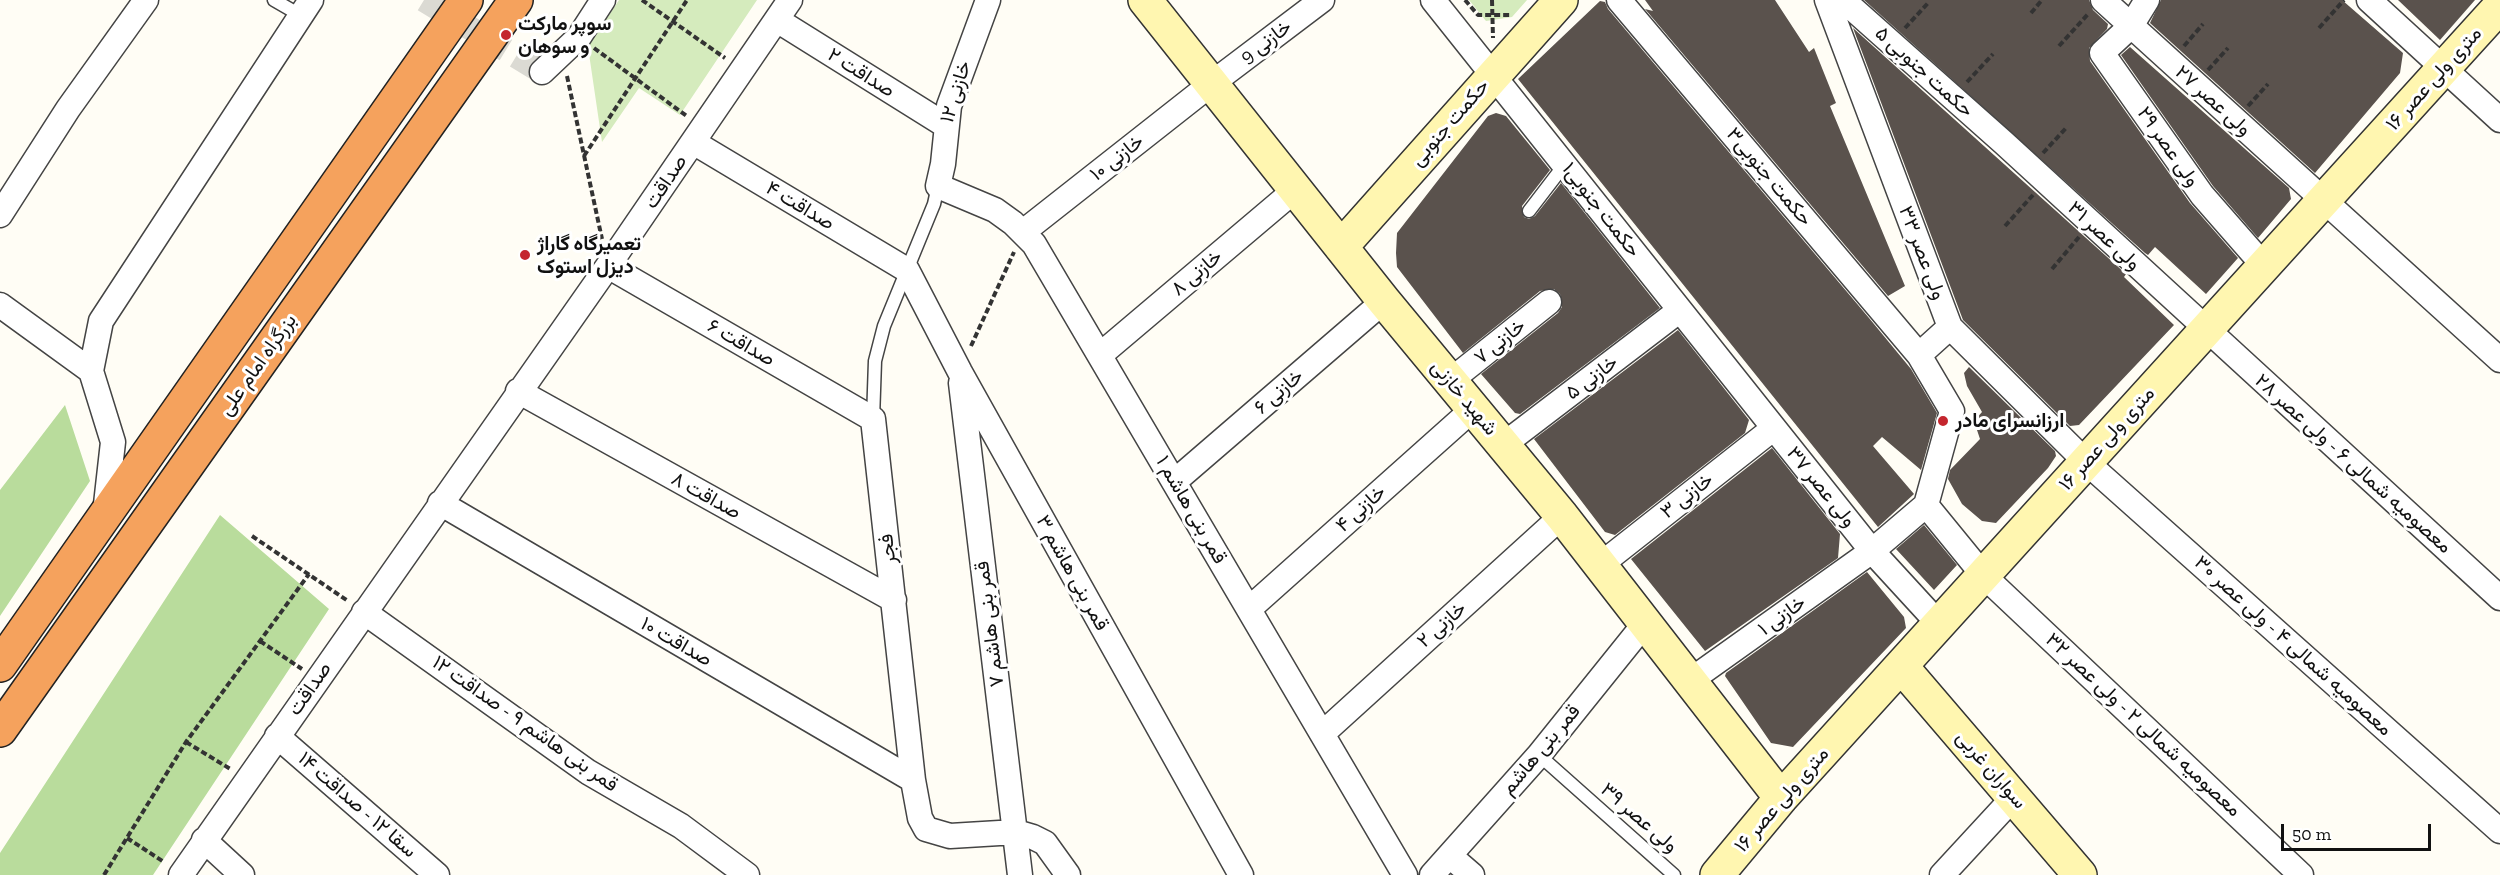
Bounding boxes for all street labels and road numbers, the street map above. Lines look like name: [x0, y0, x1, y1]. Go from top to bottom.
street label: خازنی 9: [1236, 15, 1296, 69]
street label: حکمت جنوبی ۵: [1870, 21, 1978, 123]
street label: ۱۶ متری ولی عصر: [2381, 22, 2487, 136]
street label: صداقت ۲: [823, 43, 899, 103]
street label: خازنی ۱۲: [935, 58, 977, 126]
street label: ولی عصر ۲۷: [2170, 61, 2256, 141]
street label: حکمت جنوبی: [1406, 74, 1494, 172]
street label: ولی عصر ۲۹: [2132, 102, 2204, 192]
street label: حکمت جنوبی۳: [1721, 123, 1817, 231]
street label: خازنی ۱۰: [1085, 130, 1149, 186]
street label: صداقت: [639, 151, 693, 213]
street label: حکمت جنوبی۱: [1557, 158, 1645, 262]
street label: صداقت ۴: [761, 176, 839, 236]
street label: ولی عصر ۳۱: [2063, 196, 2145, 276]
street label: ولی عصر ۳۳: [1893, 203, 1951, 303]
street label: خازنی ۸: [1167, 245, 1227, 301]
street label: بزرگراه امام علی: [214, 309, 302, 421]
street label: صداقت ۶: [703, 314, 779, 372]
street label: خازنی ۷: [1469, 314, 1531, 370]
street label: خازنی ۵: [1561, 351, 1623, 405]
street label: شهید خازنی: [1426, 355, 1502, 441]
street label: خازنی ۶: [1250, 364, 1308, 420]
street label: معصومیه شمالی ۶ - ولی عصر ۲۸: [2250, 369, 2456, 559]
street label: ۱۶ متری ولی عصر: [2054, 382, 2160, 496]
street label: ولی عصر ۳۷: [1781, 442, 1861, 532]
street label: قمر بنی هاشم ۱: [1150, 452, 1232, 568]
street label: صداقت ۸: [667, 467, 745, 525]
street label: خازنی ۳: [1656, 468, 1718, 524]
street label: خازنی ۴: [1331, 480, 1391, 538]
street label: قمر بنی هاشم ۳: [1030, 511, 1114, 635]
street label: فجر: [874, 532, 902, 566]
street label: معصومیه شمالی ۴ - ولی عصر ۳۰: [2189, 551, 2397, 741]
street label: قمر بنی هاشم ۷: [970, 560, 1010, 688]
street label: خازنی ۱: [1753, 591, 1811, 641]
street label: خازنی ۲: [1412, 597, 1472, 653]
street label: صداقت ۱۰: [636, 612, 716, 672]
street label: معصومیه شمالی ۲ - ولی عصر ۳۲: [2040, 628, 2246, 822]
street label: قمر بنی هاشم ۹ - صداقت ۱۲: [427, 651, 623, 797]
street label: صداقت: [283, 658, 337, 720]
street label: قمر بنی هاشم: [1496, 700, 1586, 800]
street label: سواران غربی: [1950, 726, 2032, 814]
street label: ۱۶ متری ولی عصر: [1730, 742, 1834, 858]
street label: سقا ۱۲ - صداقت ۱۴: [293, 747, 421, 863]
street label: ولی عصر ۳۹: [1595, 778, 1683, 858]

